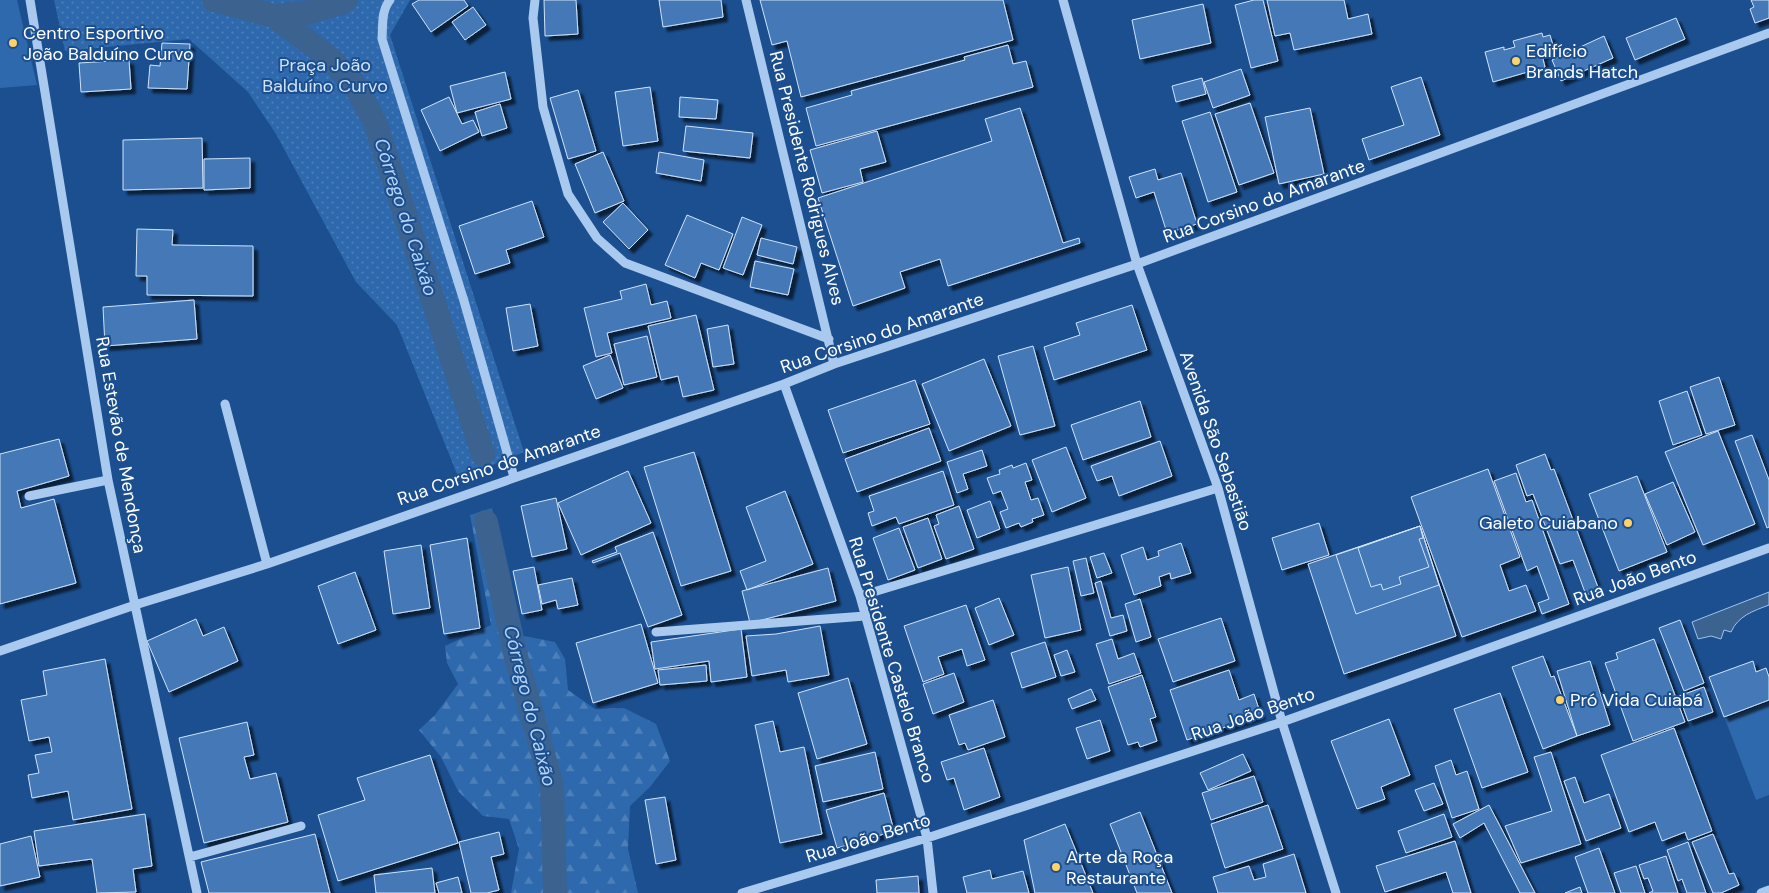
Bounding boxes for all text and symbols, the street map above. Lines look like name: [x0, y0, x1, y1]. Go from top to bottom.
place label: Centro Esportivo João Balduíno Curvo: [23, 21, 194, 66]
marker: Centro Esportivo João Balduíno Curvo: [7, 37, 19, 49]
place label: Edifício Brands Hatch: [1526, 39, 1638, 84]
street label: Rua Presidente Rodrigues Alves: [764, 48, 850, 308]
park label: Praça João Balduíno Curvo: [262, 53, 388, 98]
marker: Edifício Brands Hatch: [1510, 55, 1522, 67]
water label: Córrego do Caixão: [369, 135, 443, 299]
street label: Rua Corsino do Amarante: [1160, 153, 1368, 249]
street label: Rua Corsino do Amarante: [777, 287, 987, 379]
street label: Rua Estevão de Mendonça: [90, 335, 152, 555]
street label: Avenida São Sebastião: [1174, 348, 1258, 534]
street label: Rua Corsino do Amarante: [394, 419, 604, 511]
place label: Galeto Cuiabano: [1479, 511, 1618, 535]
marker: Galeto Cuiabano: [1622, 517, 1634, 529]
street label: Rua Presidente Castelo Branco: [843, 534, 941, 786]
street label: Rua João Bento: [1570, 545, 1700, 611]
water label: Córrego do Caixão: [498, 623, 562, 789]
street label: Rua João Bento: [1188, 682, 1318, 746]
place label: Pró Vida Cuiabá: [1570, 688, 1703, 712]
marker: Pró Vida Cuiabá: [1554, 694, 1566, 706]
street label: Rua João Bento: [803, 808, 933, 868]
place label: Arte da Roça Restaurante: [1066, 845, 1173, 890]
marker: Arte da Roça Restaurante: [1050, 861, 1062, 873]

